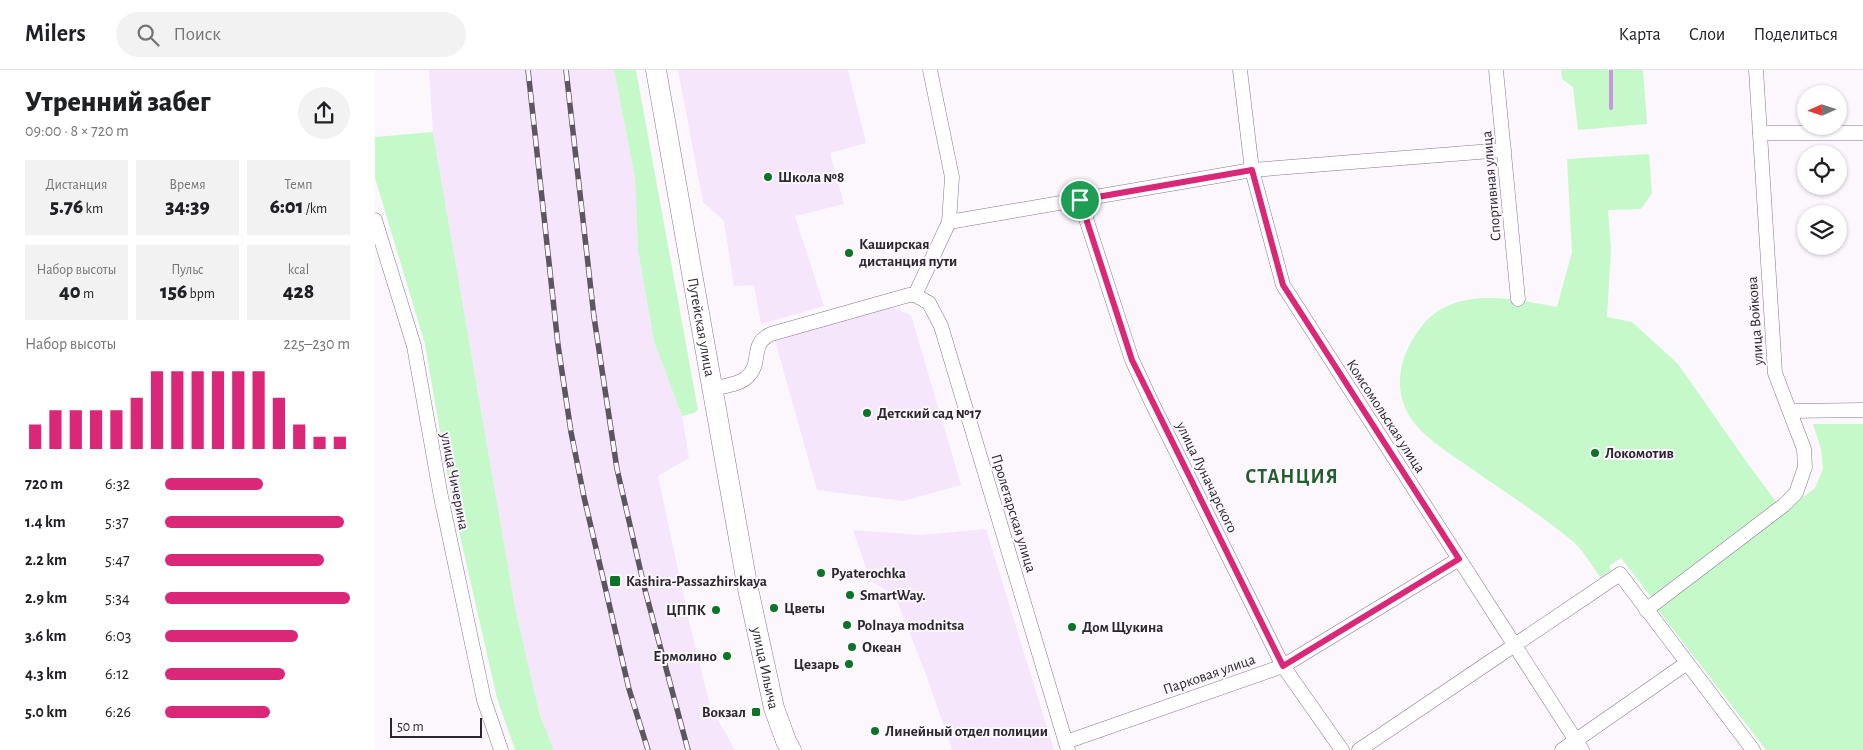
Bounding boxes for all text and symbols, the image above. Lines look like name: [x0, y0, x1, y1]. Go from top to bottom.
search box: [116, 12, 466, 57]
icon: search: [134, 21, 162, 49]
text: Milers: [25, 22, 86, 46]
text: Поиск: [174, 25, 221, 44]
text: Карта: [1619, 26, 1661, 44]
text: Слои: [1689, 26, 1725, 44]
text: Поделиться: [1753, 26, 1838, 44]
north arrow: [1797, 85, 1847, 135]
map controls: [1797, 85, 1847, 255]
button: share: [298, 87, 350, 139]
text: Утренний забег: [25, 89, 210, 117]
text: 09:00 · 8 × 720 m: [25, 123, 129, 139]
street label: Спортивная улица: [1479, 130, 1504, 242]
button: locate: [1797, 145, 1847, 195]
place label: Школа №8: [778, 170, 844, 185]
marker: Школа №8: [762, 171, 774, 183]
text: Дистанция: [46, 178, 107, 192]
text: Время: [169, 178, 206, 192]
text: Темп: [285, 178, 312, 192]
pin: [1059, 179, 1101, 221]
icon: arrive: [1066, 186, 1094, 214]
text: 5.76: [50, 196, 83, 217]
text: 34:39: [165, 196, 210, 217]
text: 6:01: [270, 196, 303, 217]
text: km: [83, 202, 103, 216]
text: /km: [303, 202, 327, 216]
button: layers: [1797, 205, 1847, 255]
place label: Каширская дистанция пути: [859, 237, 957, 269]
marker: Каширская дистанция пути: [843, 247, 855, 259]
text: Набор высоты: [36, 263, 117, 277]
text: Пульс: [171, 263, 204, 277]
text: kcal: [288, 263, 309, 277]
street label: Путейская улица: [685, 276, 717, 378]
street label: улица Войкова: [1745, 276, 1766, 367]
text: 40: [59, 281, 81, 302]
text: 156: [160, 281, 187, 302]
text: 428: [283, 281, 314, 302]
text: m: [81, 287, 94, 301]
text: bpm: [187, 287, 215, 301]
text: Набор высоты: [25, 336, 116, 352]
text: 225–230 m: [283, 336, 350, 352]
street label: Комсомольская улица: [1343, 357, 1428, 476]
place label: Детский сад №17: [877, 406, 982, 421]
marker: Детский сад №17: [861, 407, 873, 419]
street label: улица Луначарского: [1173, 419, 1240, 535]
street label: улица Чичерина: [438, 430, 471, 531]
place label: Локомотив: [1605, 446, 1674, 461]
marker: Локомотив: [1589, 447, 1601, 459]
street label: Пролетарская улица: [988, 452, 1039, 574]
district label: СТАНЦИЯ: [1245, 467, 1339, 487]
text: 720 m: [25, 476, 63, 492]
text: 6:32: [105, 476, 130, 492]
text: 1.4 km: [25, 514, 66, 530]
text: 5:37: [105, 514, 129, 530]
text: 2.2 km: [25, 552, 67, 568]
text: 5:47: [105, 552, 130, 568]
place label: Pyaterochka: [831, 566, 906, 581]
marker: Pyaterochka: [815, 567, 827, 579]
marker: Kashira-Passazhirskaya: [608, 574, 622, 588]
place label: Kashira-Passazhirskaya: [626, 574, 767, 589]
place label: SmartWay.: [860, 588, 926, 603]
marker: SmartWay.: [844, 589, 856, 601]
text: 2.9 km: [25, 590, 67, 606]
text: 5:34: [105, 590, 130, 606]
place label: Цветы: [784, 601, 825, 616]
marker: Цветы: [768, 602, 780, 614]
place label: ЦППК: [666, 603, 706, 618]
marker: ЦППК: [710, 604, 722, 616]
place label: Polnaya modnitsa: [857, 618, 965, 633]
marker: Polnaya modnitsa: [841, 619, 853, 631]
place label: Дом Щукина: [1082, 620, 1163, 635]
marker: Дом Щукина: [1066, 621, 1078, 633]
street label: улица Ильича: [748, 625, 781, 711]
text: 3.6 km: [25, 628, 67, 644]
text: 6:03: [105, 628, 131, 644]
place label: Океан: [862, 640, 902, 655]
marker: Океан: [846, 641, 858, 653]
place label: Ермолино: [653, 649, 717, 664]
marker: Ермолино: [721, 650, 733, 662]
street label: Парковая улица: [1161, 652, 1257, 697]
place label: Цезарь: [794, 657, 839, 672]
marker: Цезарь: [843, 658, 855, 670]
text: 4.3 km: [25, 666, 67, 682]
text: 6:12: [105, 666, 129, 682]
text: 5.0 km: [25, 704, 67, 720]
text: 6:26: [105, 704, 131, 720]
place label: Вокзал: [702, 705, 746, 720]
marker: Вокзал: [750, 706, 762, 718]
scale bar: [390, 715, 483, 738]
text: 50 m: [397, 720, 424, 734]
place label: Линейный отдел полиции: [885, 724, 1048, 739]
marker: Линейный отдел полиции: [869, 725, 881, 737]

